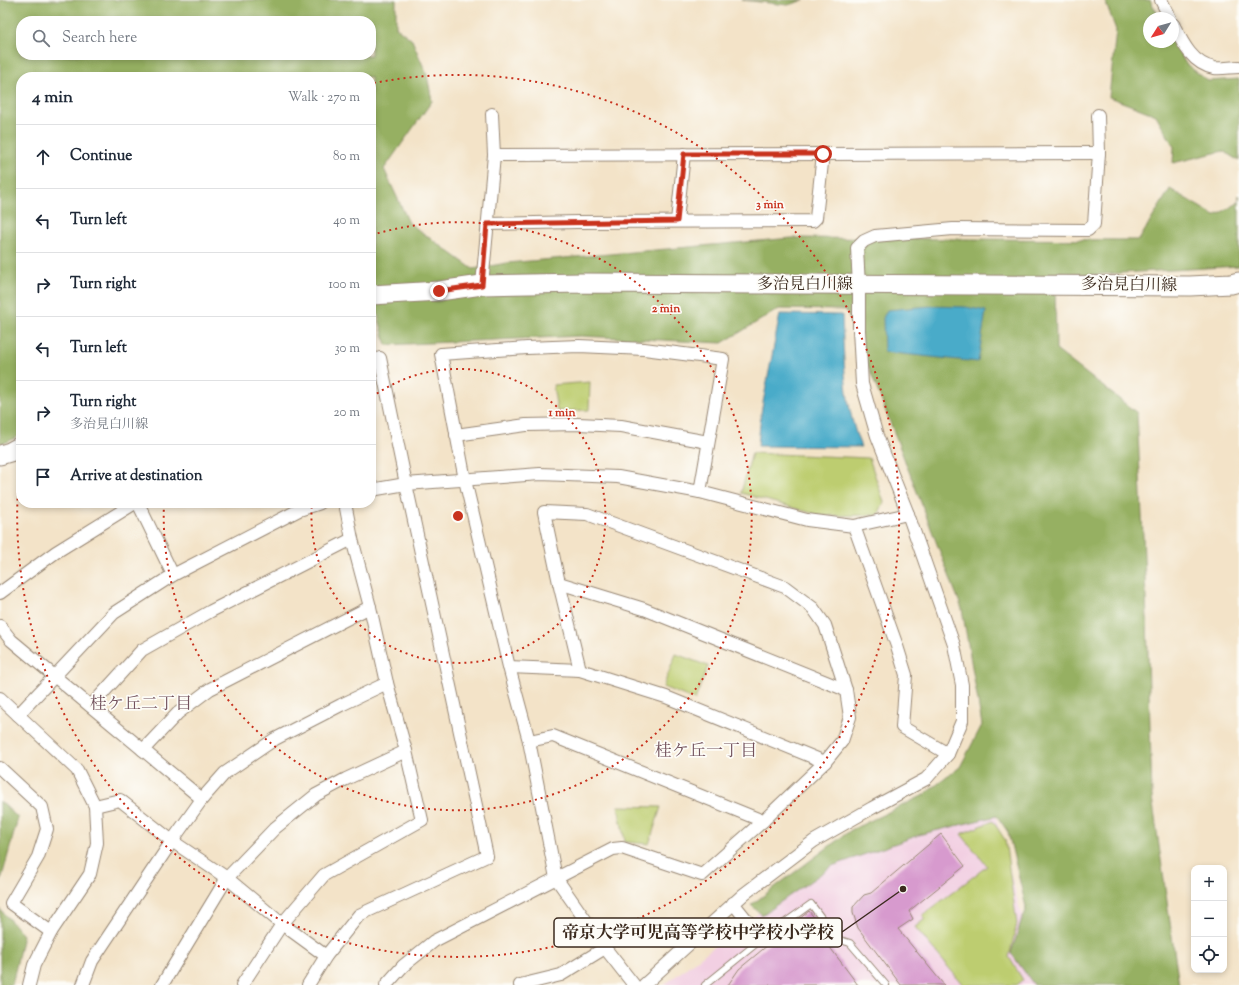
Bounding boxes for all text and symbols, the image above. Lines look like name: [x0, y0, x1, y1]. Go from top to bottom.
north arrow: [1143, 12, 1179, 48]
search box: [16, 16, 376, 60]
icon: search: [30, 27, 52, 49]
text: Search here: [62, 28, 137, 49]
text: 4 min: [32, 86, 73, 110]
text: Walk · 270 m: [288, 89, 360, 107]
route start: [814, 145, 832, 163]
icon: ahead: [32, 146, 54, 168]
text: Continue: [70, 146, 132, 167]
text: 80 m: [333, 148, 360, 166]
text: 3 min: [756, 196, 785, 214]
icon: left: [32, 210, 54, 232]
text: Turn left: [70, 210, 127, 231]
text: 40 m: [333, 212, 360, 230]
icon: right: [32, 274, 54, 296]
text: Turn right: [70, 274, 136, 295]
street label: 多治見白川線: [757, 274, 853, 297]
street label: 多治見白川線: [1081, 274, 1177, 298]
text: 100 m: [328, 276, 360, 294]
route end: [430, 282, 448, 300]
text: 2 min: [652, 300, 681, 318]
icon: left: [32, 338, 54, 360]
text: Turn left: [70, 338, 127, 359]
text: 30 m: [334, 340, 360, 358]
text: Turn right: [70, 392, 136, 413]
icon: right: [32, 402, 54, 424]
text: 20 m: [334, 404, 360, 422]
text: 1 min: [547, 404, 576, 422]
text: 多治見白川線: [70, 416, 148, 434]
icon: arrive: [32, 466, 54, 488]
text: Arrive at destination: [70, 466, 203, 487]
centre of rings: [451, 509, 465, 523]
district label: 桂ケ丘二丁目: [90, 693, 192, 717]
district label: 桂ケ丘一丁目: [655, 740, 757, 764]
map controls: [1191, 865, 1227, 973]
button: +: [1191, 865, 1227, 901]
button: −: [1191, 901, 1227, 937]
callout: 帝京大学可児高等学校中学校小学校: [554, 918, 842, 947]
text: 帝京大学可児高等学校中学校小学校: [562, 922, 834, 946]
button: locate: [1191, 937, 1227, 973]

